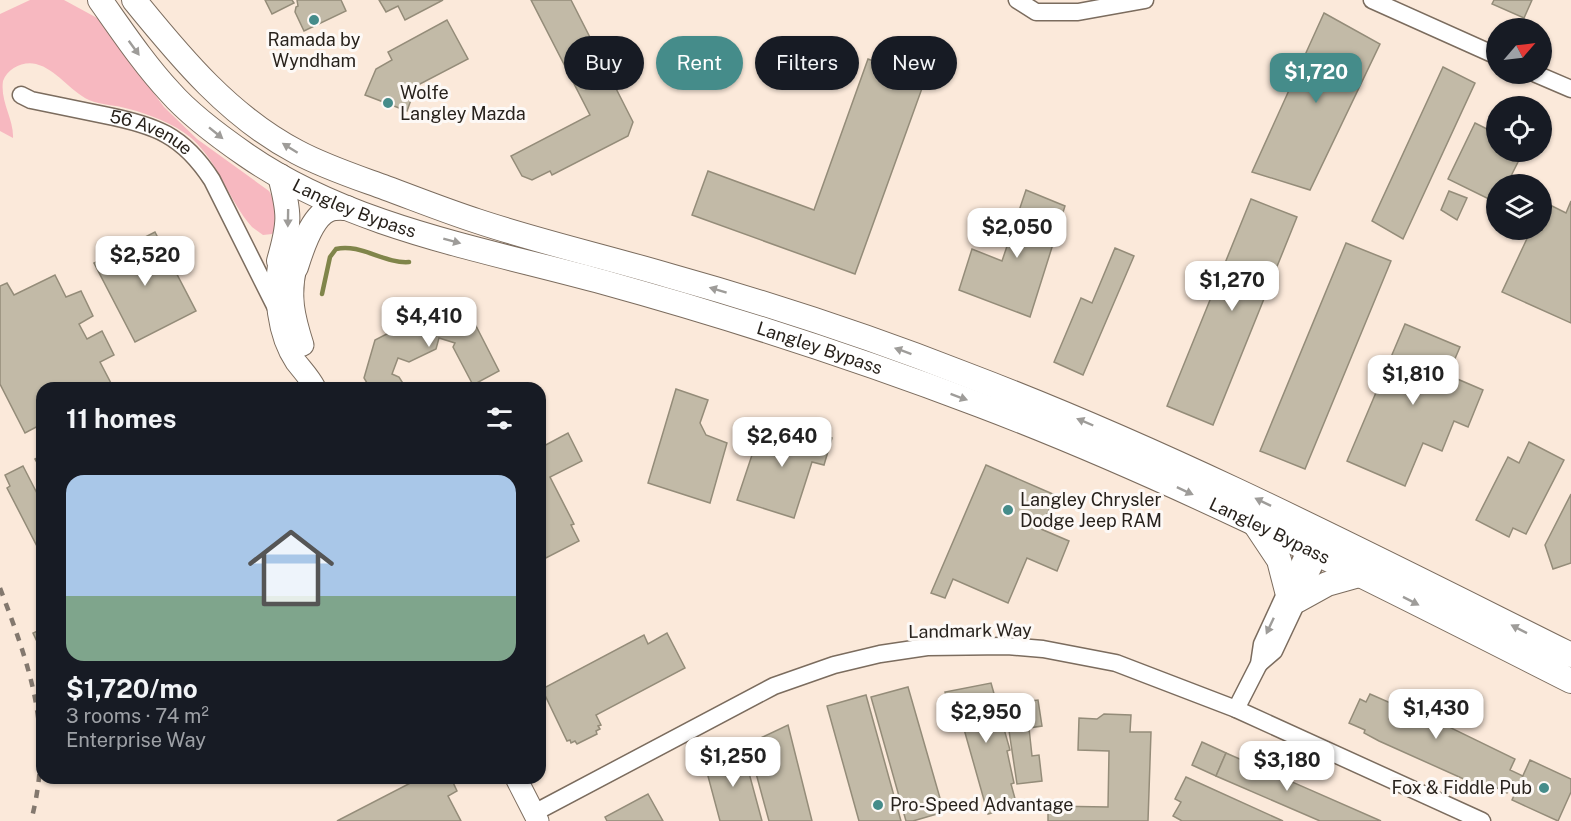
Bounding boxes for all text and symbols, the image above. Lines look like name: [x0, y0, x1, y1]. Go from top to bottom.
marker: Ramada by Wyndham: [307, 13, 321, 27]
north arrow: [1486, 18, 1552, 84]
map controls: [1486, 18, 1552, 240]
place label: Ramada by Wyndham: [268, 29, 361, 71]
chip: Buy: [564, 36, 644, 90]
chip: Rent: [656, 36, 743, 90]
chip: Filters: [755, 36, 859, 90]
chip: New: [871, 36, 957, 90]
one-way arrow: [128, 39, 140, 55]
pin: $1,720: [1267, 53, 1365, 104]
text: $1,720: [1284, 60, 1348, 84]
place label: Wolfe Langley Mazda: [400, 82, 526, 124]
marker: Wolfe Langley Mazda: [381, 96, 395, 110]
button: locate: [1486, 96, 1552, 162]
street label: 56 Avenue: [108, 105, 197, 159]
one-way arrow: [209, 126, 224, 139]
one-way arrow: [282, 142, 298, 153]
street label: Langley Bypass: [289, 174, 419, 242]
button: layers: [1486, 174, 1552, 240]
pin: $2,050: [968, 208, 1066, 259]
one-way arrow: [283, 209, 292, 228]
text: $2,050: [981, 215, 1053, 239]
pin: $2,520: [96, 236, 194, 287]
one-way arrow: [443, 237, 461, 247]
text: $2,520: [110, 243, 180, 267]
pin: $1,270: [1183, 261, 1281, 312]
text: $1,270: [1199, 268, 1265, 292]
one-way arrow: [709, 285, 727, 294]
pin: $4,410: [380, 297, 478, 348]
text: $4,410: [396, 304, 462, 328]
street label: Langley Bypass: [754, 317, 885, 379]
one-way arrow: [894, 346, 912, 356]
pin: $1,810: [1364, 355, 1462, 406]
text: $1,810: [1382, 362, 1444, 386]
one-way arrow: [950, 393, 968, 403]
icon: filters: [483, 402, 516, 435]
text: 11 homes: [66, 403, 176, 434]
pin: $2,640: [733, 417, 831, 468]
one-way arrow: [1076, 417, 1094, 426]
text: $2,640: [746, 424, 818, 448]
one-way arrow: [1176, 486, 1194, 496]
place label: Langley Chrysler Dodge Jeep RAM: [1020, 489, 1162, 531]
street label: Langley Bypass: [1206, 493, 1333, 568]
one-way arrow: [1254, 497, 1272, 507]
marker: Langley Chrysler Dodge Jeep RAM: [1001, 503, 1015, 517]
icon: home: [237, 514, 345, 622]
one-way arrow: [1403, 596, 1420, 606]
one-way arrow: [1265, 618, 1274, 635]
street label: Landmark Way: [908, 619, 1032, 642]
one-way arrow: [1510, 624, 1527, 634]
text: $1,720/mo: [66, 673, 198, 704]
pin: $1,430: [1387, 689, 1485, 740]
pin: $2,950: [937, 693, 1035, 744]
text: $1,430: [1403, 696, 1469, 720]
text: $2,950: [950, 700, 1022, 724]
text: 3 rooms · 74 m²: [66, 704, 209, 728]
text: Enterprise Way: [66, 728, 206, 752]
pin: $1,250: [684, 737, 782, 788]
pin: $3,180: [1238, 741, 1336, 792]
text: $1,250: [699, 744, 767, 768]
text: $3,180: [1253, 748, 1321, 772]
place label: Fox & Fiddle Pub: [1391, 777, 1532, 798]
marker: Fox & Fiddle Pub: [1537, 781, 1551, 795]
place label: Pro-Speed Advantage: [890, 794, 1074, 815]
marker: Pro-Speed Advantage: [871, 798, 885, 812]

